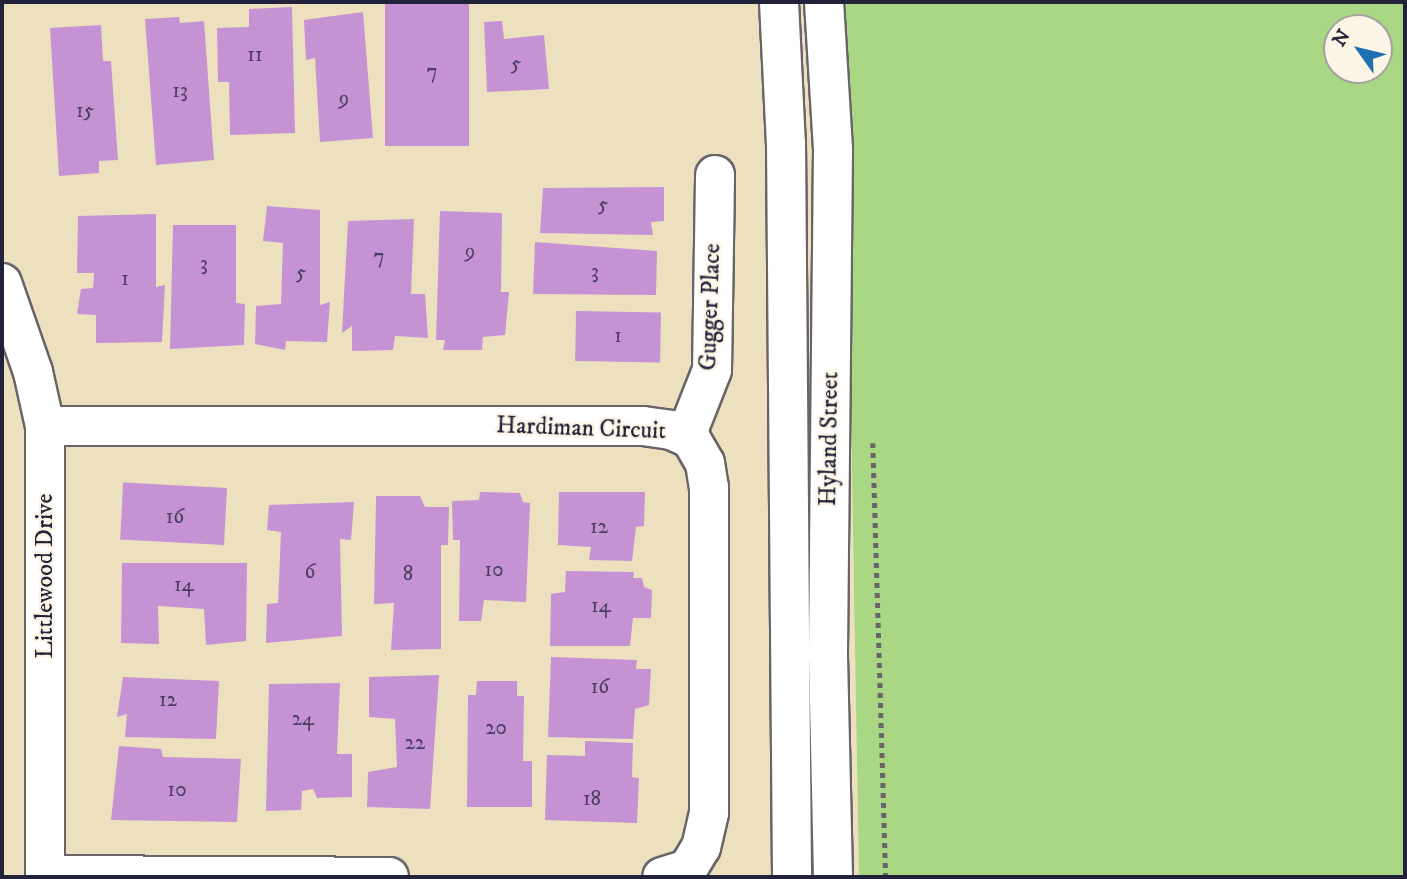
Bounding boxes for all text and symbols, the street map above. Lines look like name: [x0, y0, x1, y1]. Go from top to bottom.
north arrow: [1323, 14, 1393, 84]
text: N: [1328, 25, 1356, 51]
house number: 11: [247, 42, 263, 68]
house number: 5: [511, 51, 521, 77]
house number: 7: [426, 59, 438, 85]
house number: 13: [172, 78, 188, 104]
house number: 9: [339, 86, 349, 112]
house number: 15: [76, 98, 94, 124]
house number: 5: [598, 192, 608, 218]
house number: 9: [465, 239, 475, 265]
street label: Gugger Place: [694, 243, 728, 371]
house number: 7: [373, 244, 385, 270]
house number: 3: [200, 251, 208, 277]
house number: 3: [591, 259, 599, 285]
house number: 5: [296, 260, 306, 286]
house number: 1: [121, 266, 129, 292]
house number: 1: [614, 323, 622, 349]
street label: Hyland Street: [814, 372, 846, 506]
street label: Hardiman Circuit: [496, 412, 666, 446]
street label: Littlewood Drive: [32, 493, 60, 659]
house number: 16: [166, 504, 184, 530]
house number: 12: [590, 514, 608, 540]
house number: 10: [485, 557, 503, 583]
house number: 6: [305, 559, 315, 585]
house number: 8: [403, 561, 413, 587]
house number: 14: [174, 572, 194, 598]
house number: 14: [591, 593, 611, 619]
house number: 16: [591, 674, 609, 700]
house number: 12: [159, 687, 177, 713]
house number: 24: [292, 706, 314, 732]
house number: 20: [485, 715, 507, 741]
house number: 22: [405, 730, 425, 756]
house number: 10: [168, 777, 186, 803]
house number: 18: [583, 786, 601, 812]

